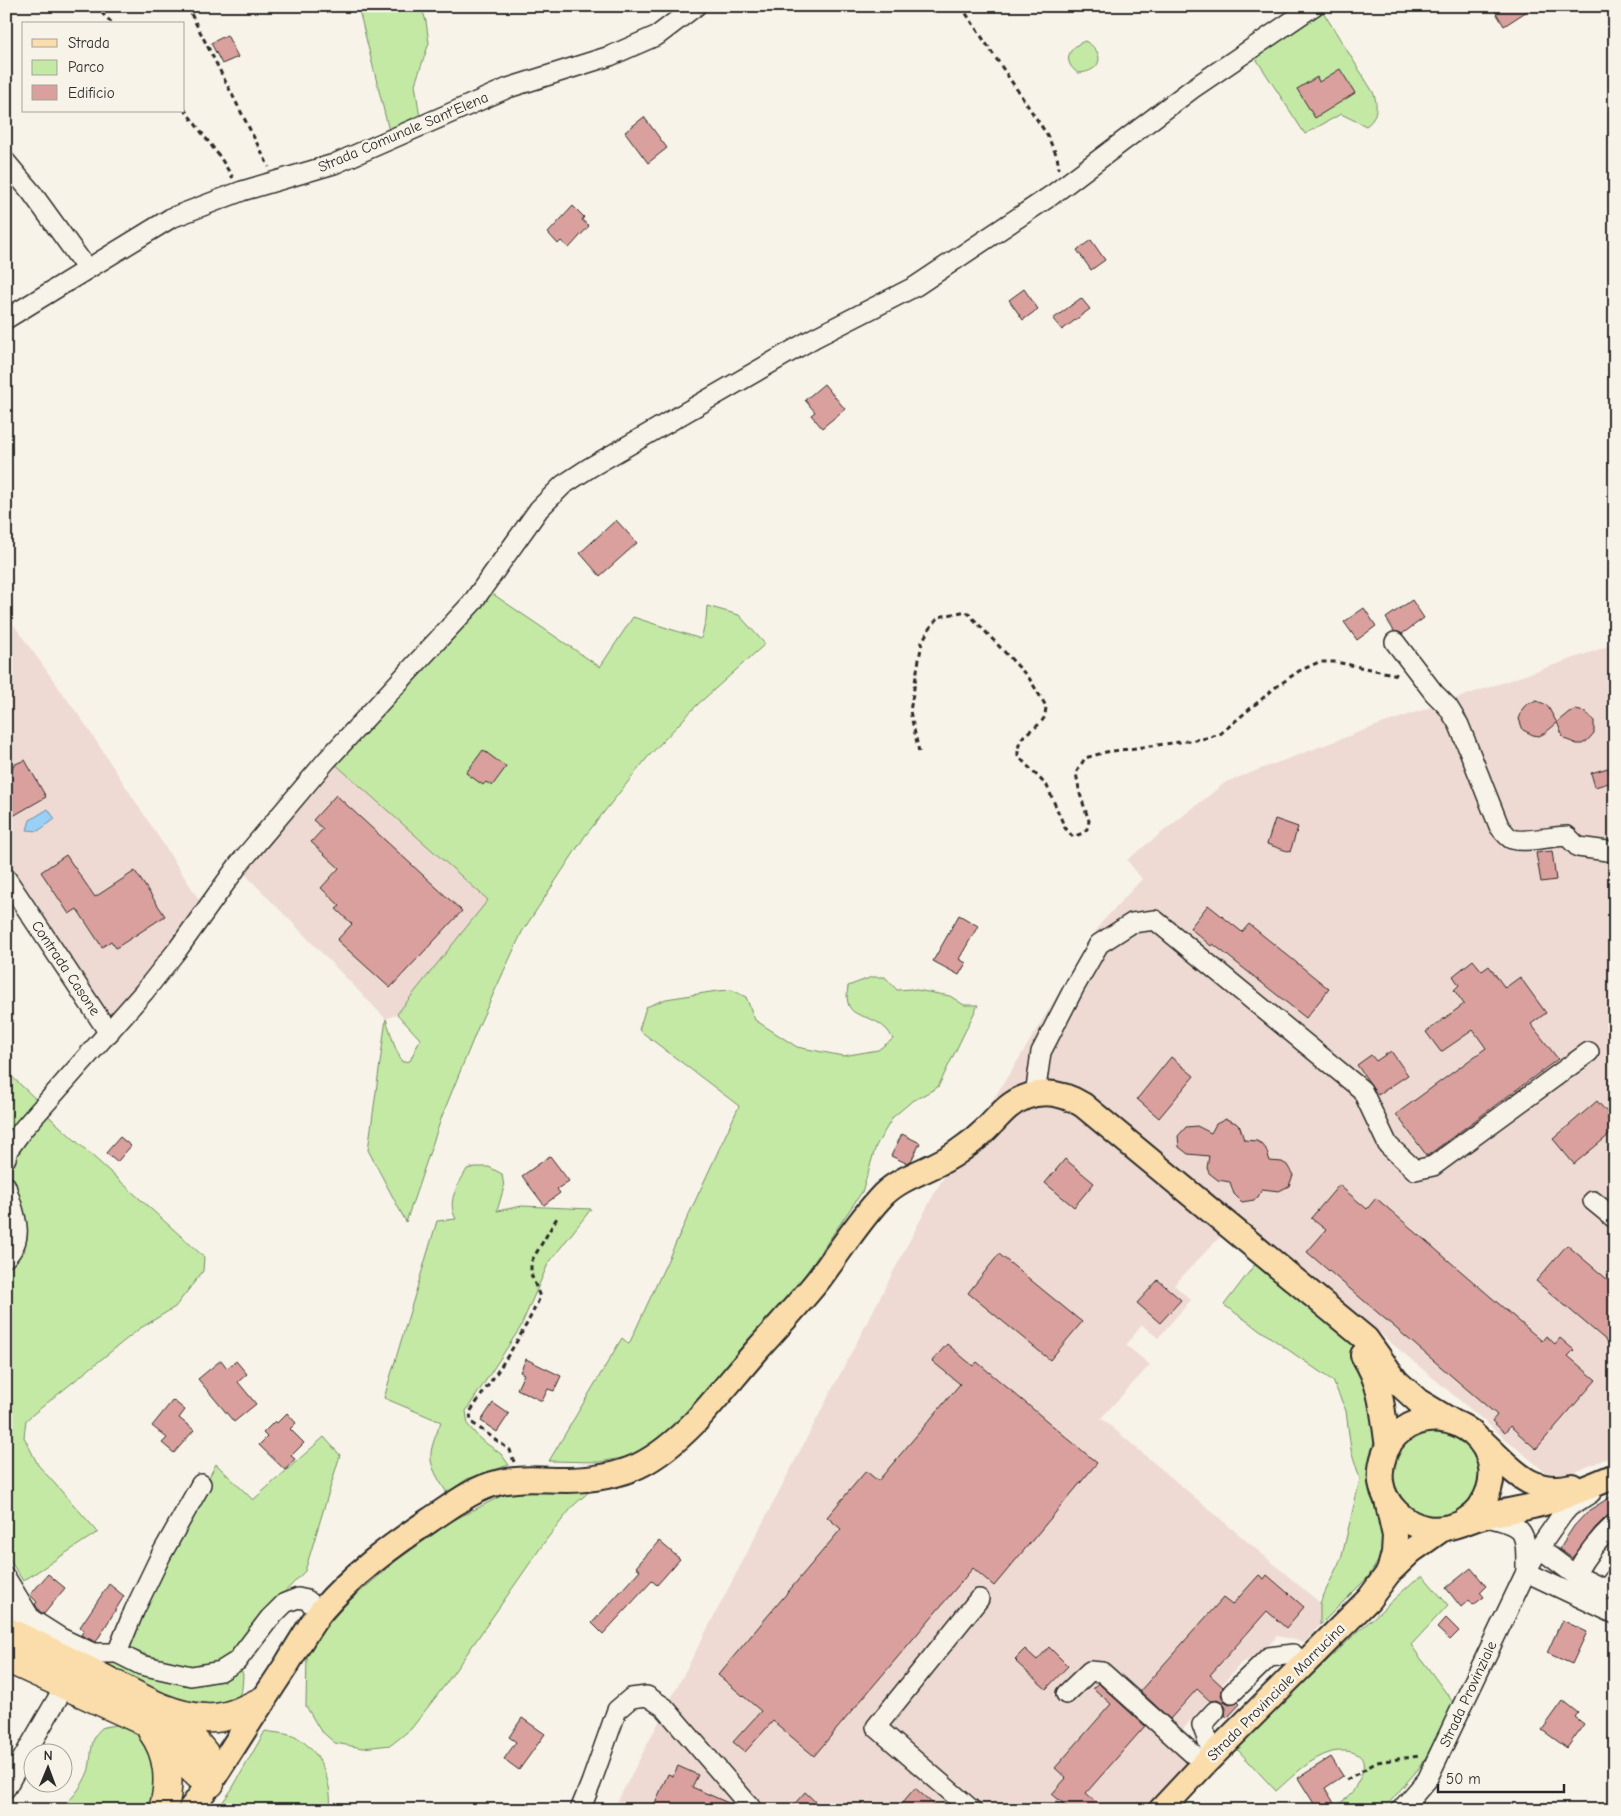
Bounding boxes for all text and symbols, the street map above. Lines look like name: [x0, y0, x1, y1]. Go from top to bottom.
legend: [22, 22, 185, 112]
text: Strada: [68, 34, 110, 52]
text: Parco: [68, 58, 104, 76]
text: Edificio: [68, 84, 115, 102]
street label: Strada Comunale Sant'Elena: [315, 88, 491, 176]
street label: Contrada Casone: [28, 917, 105, 1019]
street label: Strada Provinciale Marrucina: [1203, 1619, 1349, 1765]
street label: Strada Provinziale: [1436, 1638, 1501, 1750]
north arrow: [22, 1744, 72, 1794]
text: N: [44, 1747, 53, 1764]
scale bar: [1438, 1761, 1565, 1793]
text: 50 m: [1446, 1770, 1481, 1788]

